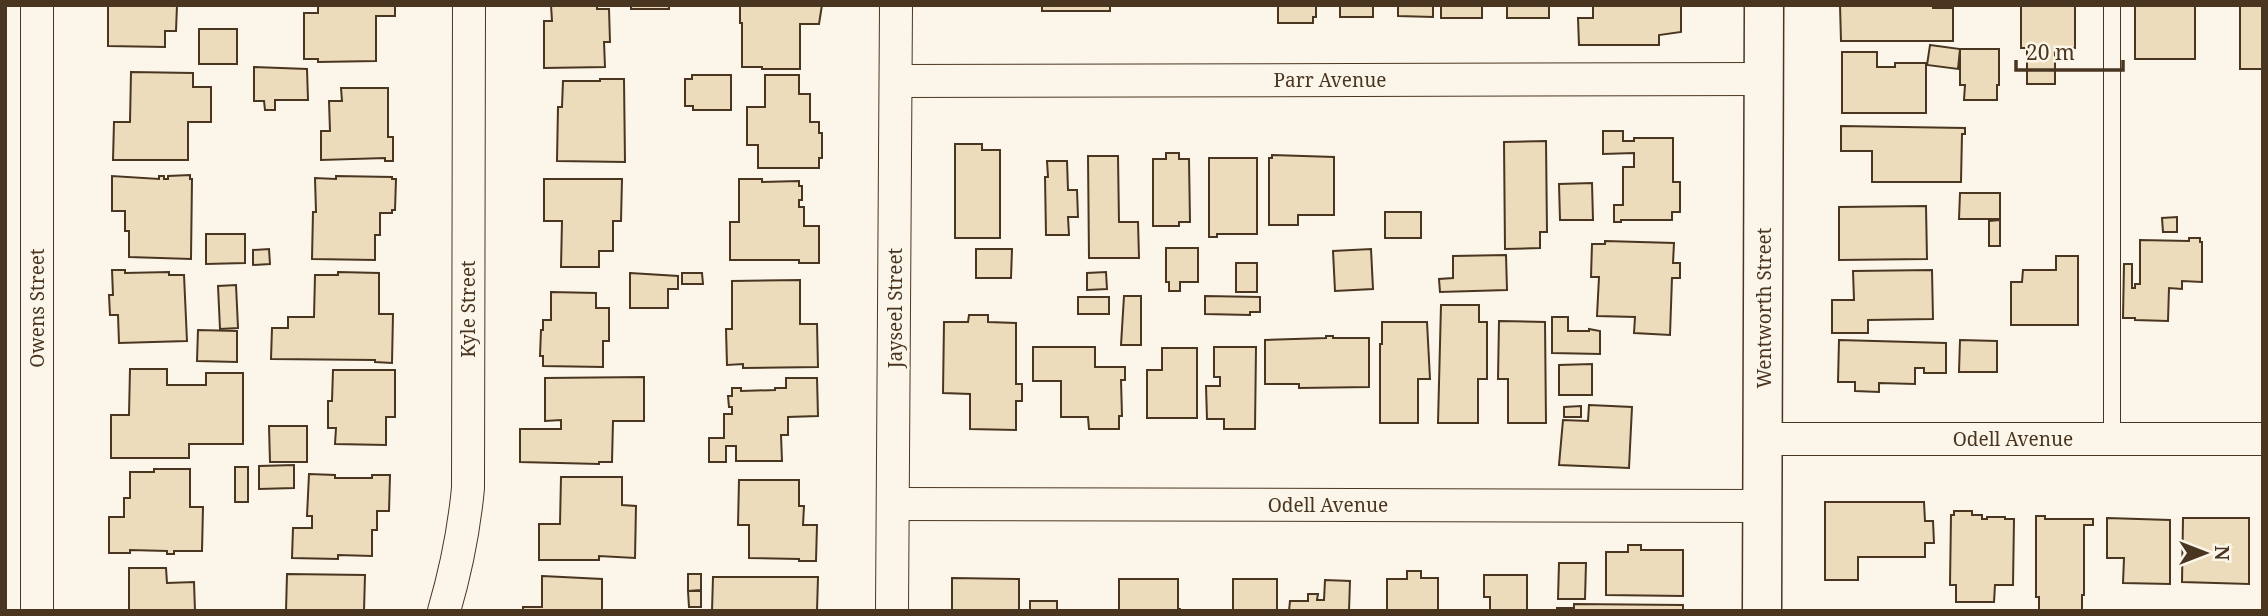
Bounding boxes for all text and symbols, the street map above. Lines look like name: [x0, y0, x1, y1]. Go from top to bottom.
scale bar: [2016, 28, 2123, 72]
text: 20 m: [2026, 38, 2075, 66]
street label: Parr Avenue: [1274, 67, 1386, 93]
street label: Wentworth Street: [1751, 227, 1777, 388]
street label: Jayseel Street: [882, 247, 908, 369]
street label: Owens Street: [24, 248, 50, 368]
street label: Kyle Street: [455, 260, 481, 358]
street label: Odell Avenue: [1953, 426, 2073, 452]
street label: Odell Avenue: [1268, 492, 1388, 518]
north arrow: [2170, 518, 2240, 588]
text: N: [2209, 546, 2235, 561]

